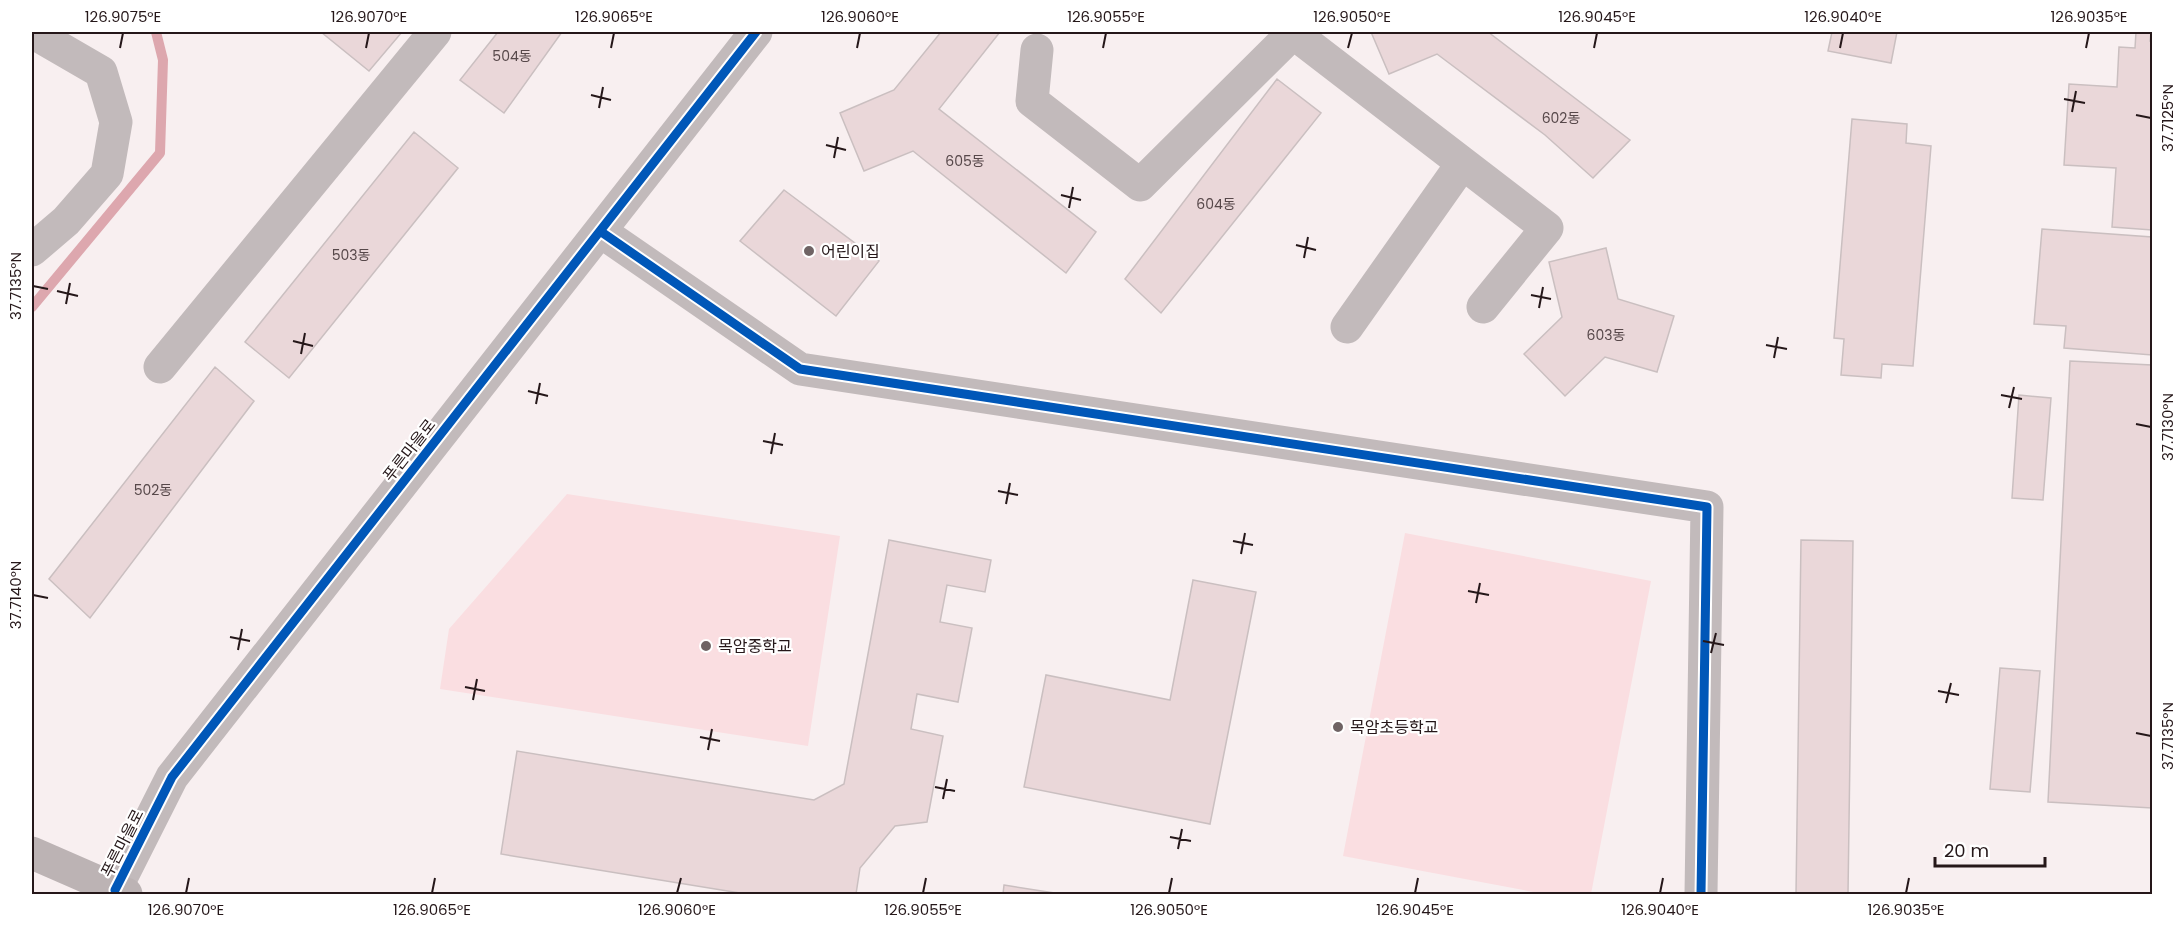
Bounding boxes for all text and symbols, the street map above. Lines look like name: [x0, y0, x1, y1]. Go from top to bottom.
text: 126.9075°E: [85, 6, 161, 27]
text: 126.9070°E: [331, 6, 407, 27]
text: 126.9065°E: [575, 6, 653, 27]
text: 126.9060°E: [821, 6, 899, 27]
text: 126.9055°E: [1067, 6, 1145, 27]
text: 126.9050°E: [1313, 6, 1391, 27]
text: 126.9045°E: [1558, 6, 1636, 27]
text: 126.9040°E: [1804, 6, 1882, 27]
text: 126.9035°E: [2050, 6, 2128, 27]
house number: 504동: [492, 46, 532, 66]
text: 37.7125°N: [2157, 84, 2178, 152]
house number: 602동: [1542, 108, 1580, 128]
house number: 605동: [945, 151, 985, 171]
house number: 604동: [1196, 194, 1236, 214]
place label: 어린이집: [821, 240, 880, 263]
marker: 어린이집: [802, 244, 816, 258]
house number: 503동: [332, 245, 370, 265]
text: 37.7135°N: [5, 252, 26, 320]
house number: 603동: [1587, 325, 1626, 345]
text: 37.7130°N: [2157, 393, 2178, 461]
street label: 푸른마을로: [378, 414, 441, 486]
house number: 502동: [134, 480, 172, 500]
text: 37.7140°N: [5, 561, 26, 629]
place label: 목암중학교: [718, 635, 792, 658]
marker: 목암중학교: [699, 639, 713, 653]
text: 37.7135°N: [2157, 702, 2178, 770]
place label: 목암초등학교: [1350, 716, 1438, 739]
marker: 목암초등학교: [1331, 720, 1345, 734]
street label: 푸른마을로: [95, 805, 150, 881]
scale bar: [1935, 830, 2044, 868]
text: 20 m: [1944, 838, 1989, 863]
text: 126.9070°E: [148, 899, 224, 920]
text: 126.9065°E: [393, 899, 471, 920]
text: 126.9060°E: [638, 899, 716, 920]
text: 126.9055°E: [884, 899, 962, 920]
text: 126.9050°E: [1130, 899, 1208, 920]
text: 126.9045°E: [1376, 899, 1454, 920]
text: 126.9040°E: [1621, 899, 1699, 920]
text: 126.9035°E: [1867, 899, 1945, 920]

